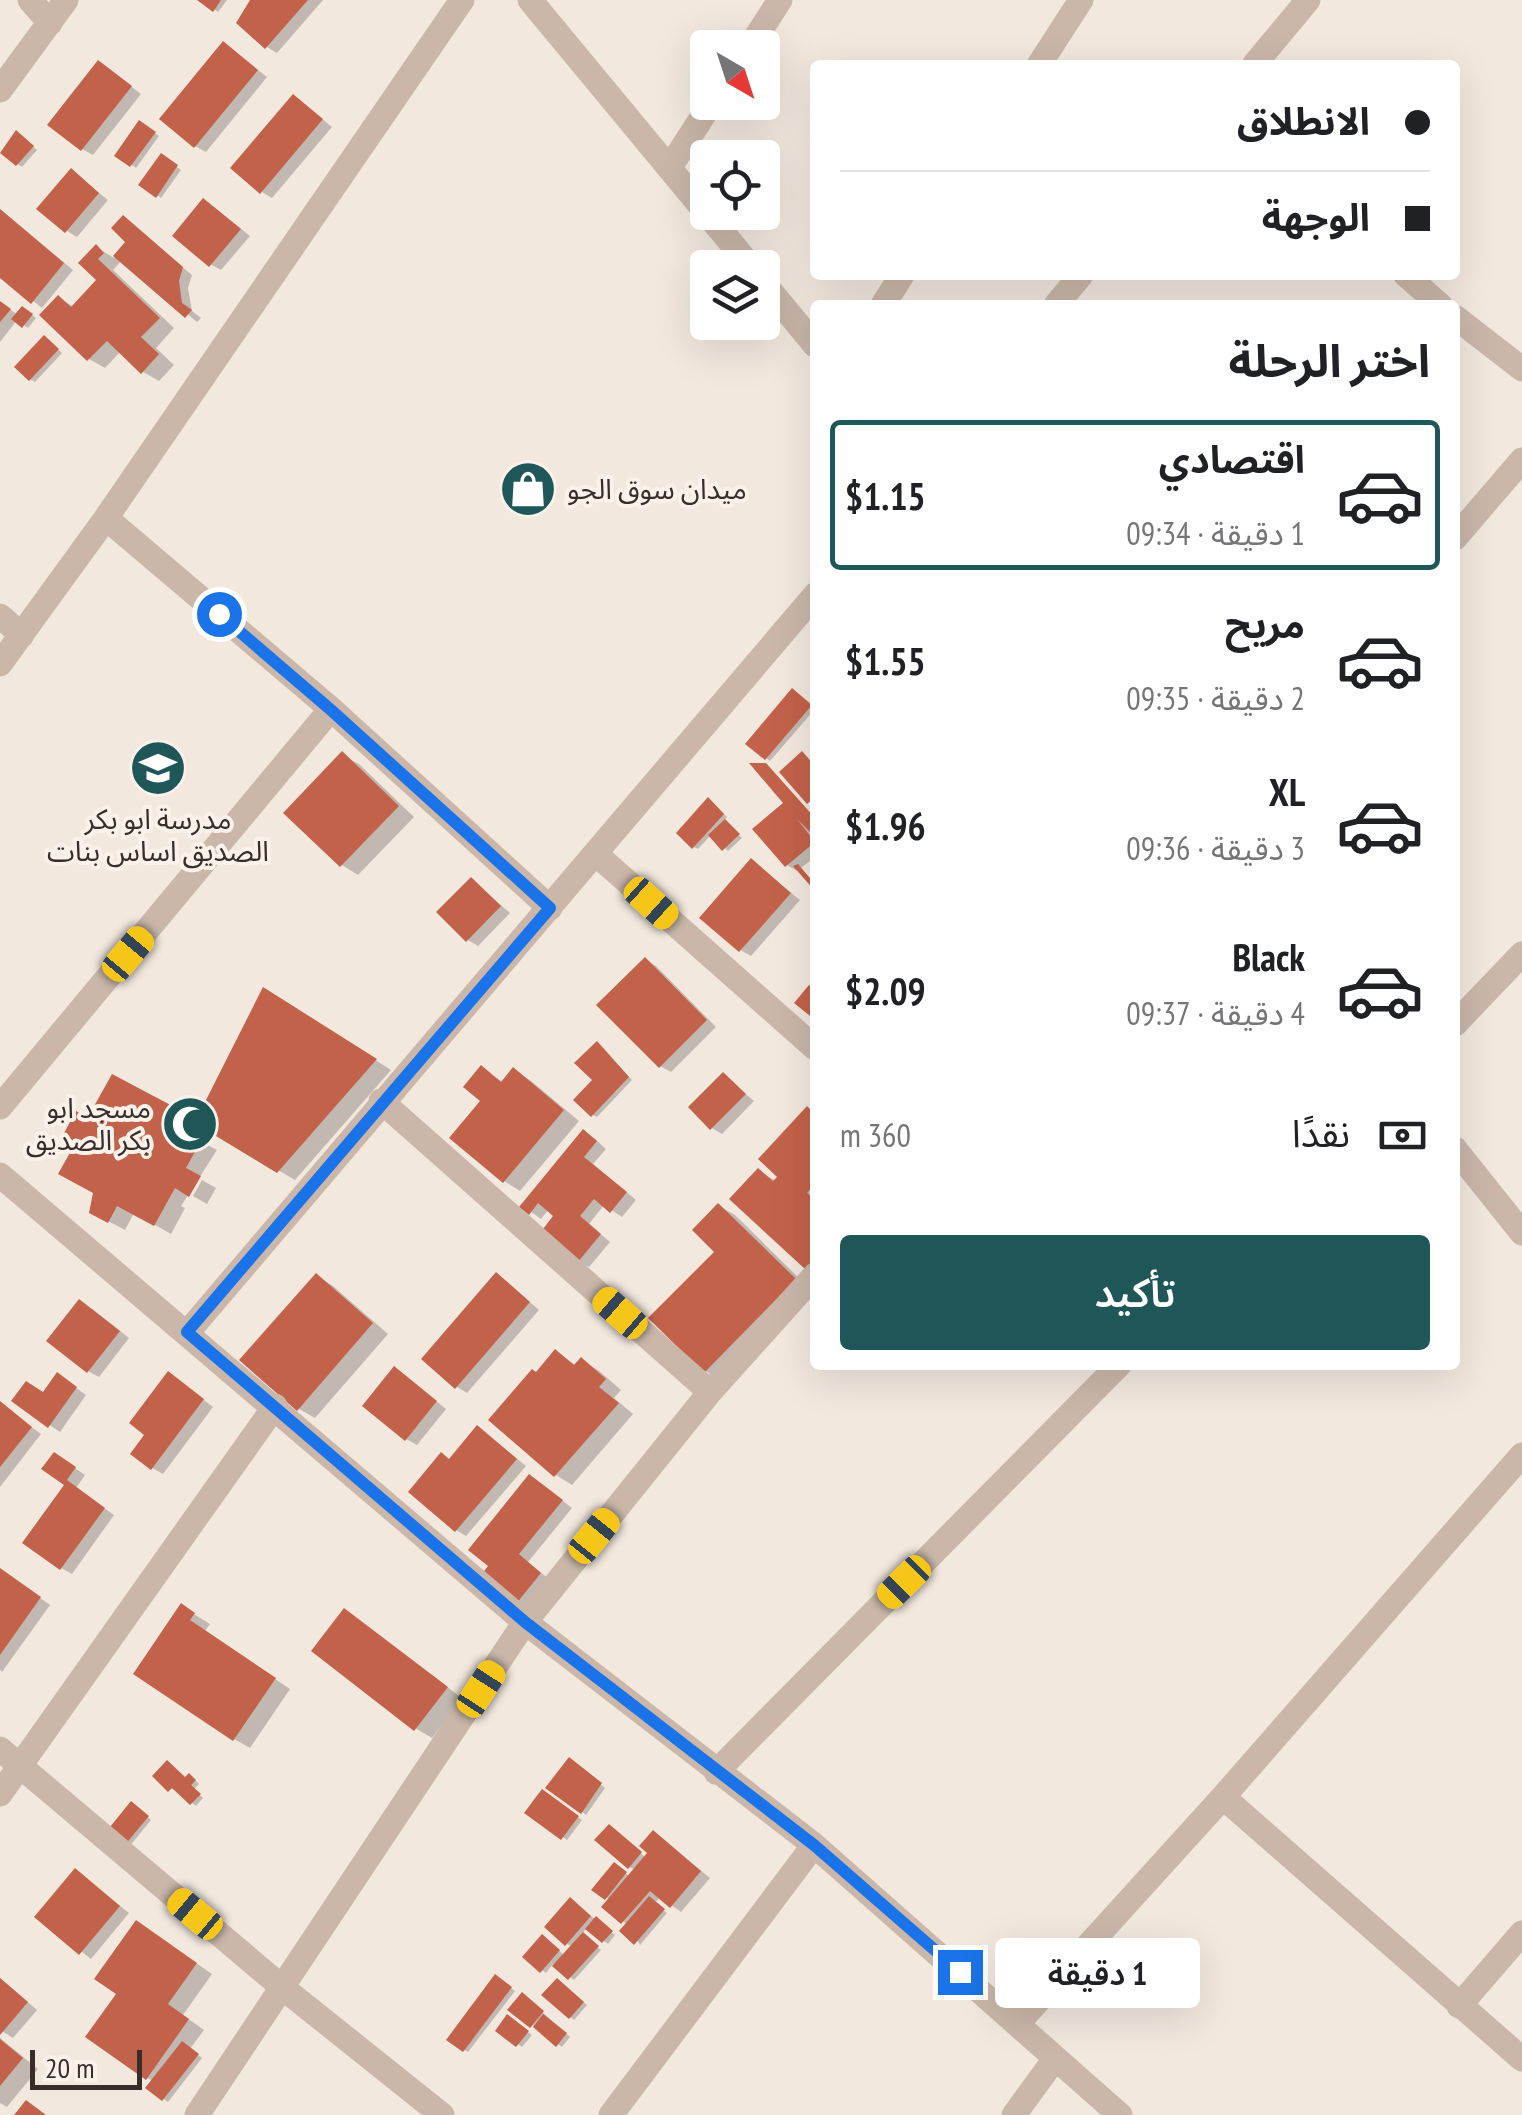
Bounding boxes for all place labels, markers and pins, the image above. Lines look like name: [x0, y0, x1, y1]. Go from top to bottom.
shop icon: ميدان سوق الجو: [498, 459, 558, 519]
place label: ميدان سوق الجو: [567, 470, 747, 507]
school or university icon: مدرسة ابو بكر الصديق اساس بنات: [128, 738, 188, 798]
place label: مدرسة ابو بكر الصديق اساس بنات: [47, 800, 269, 869]
place label: مسجد ابو بكر الصديق: [26, 1089, 151, 1158]
mosque icon: مسجد ابو بكر الصديق: [160, 1094, 220, 1154]

